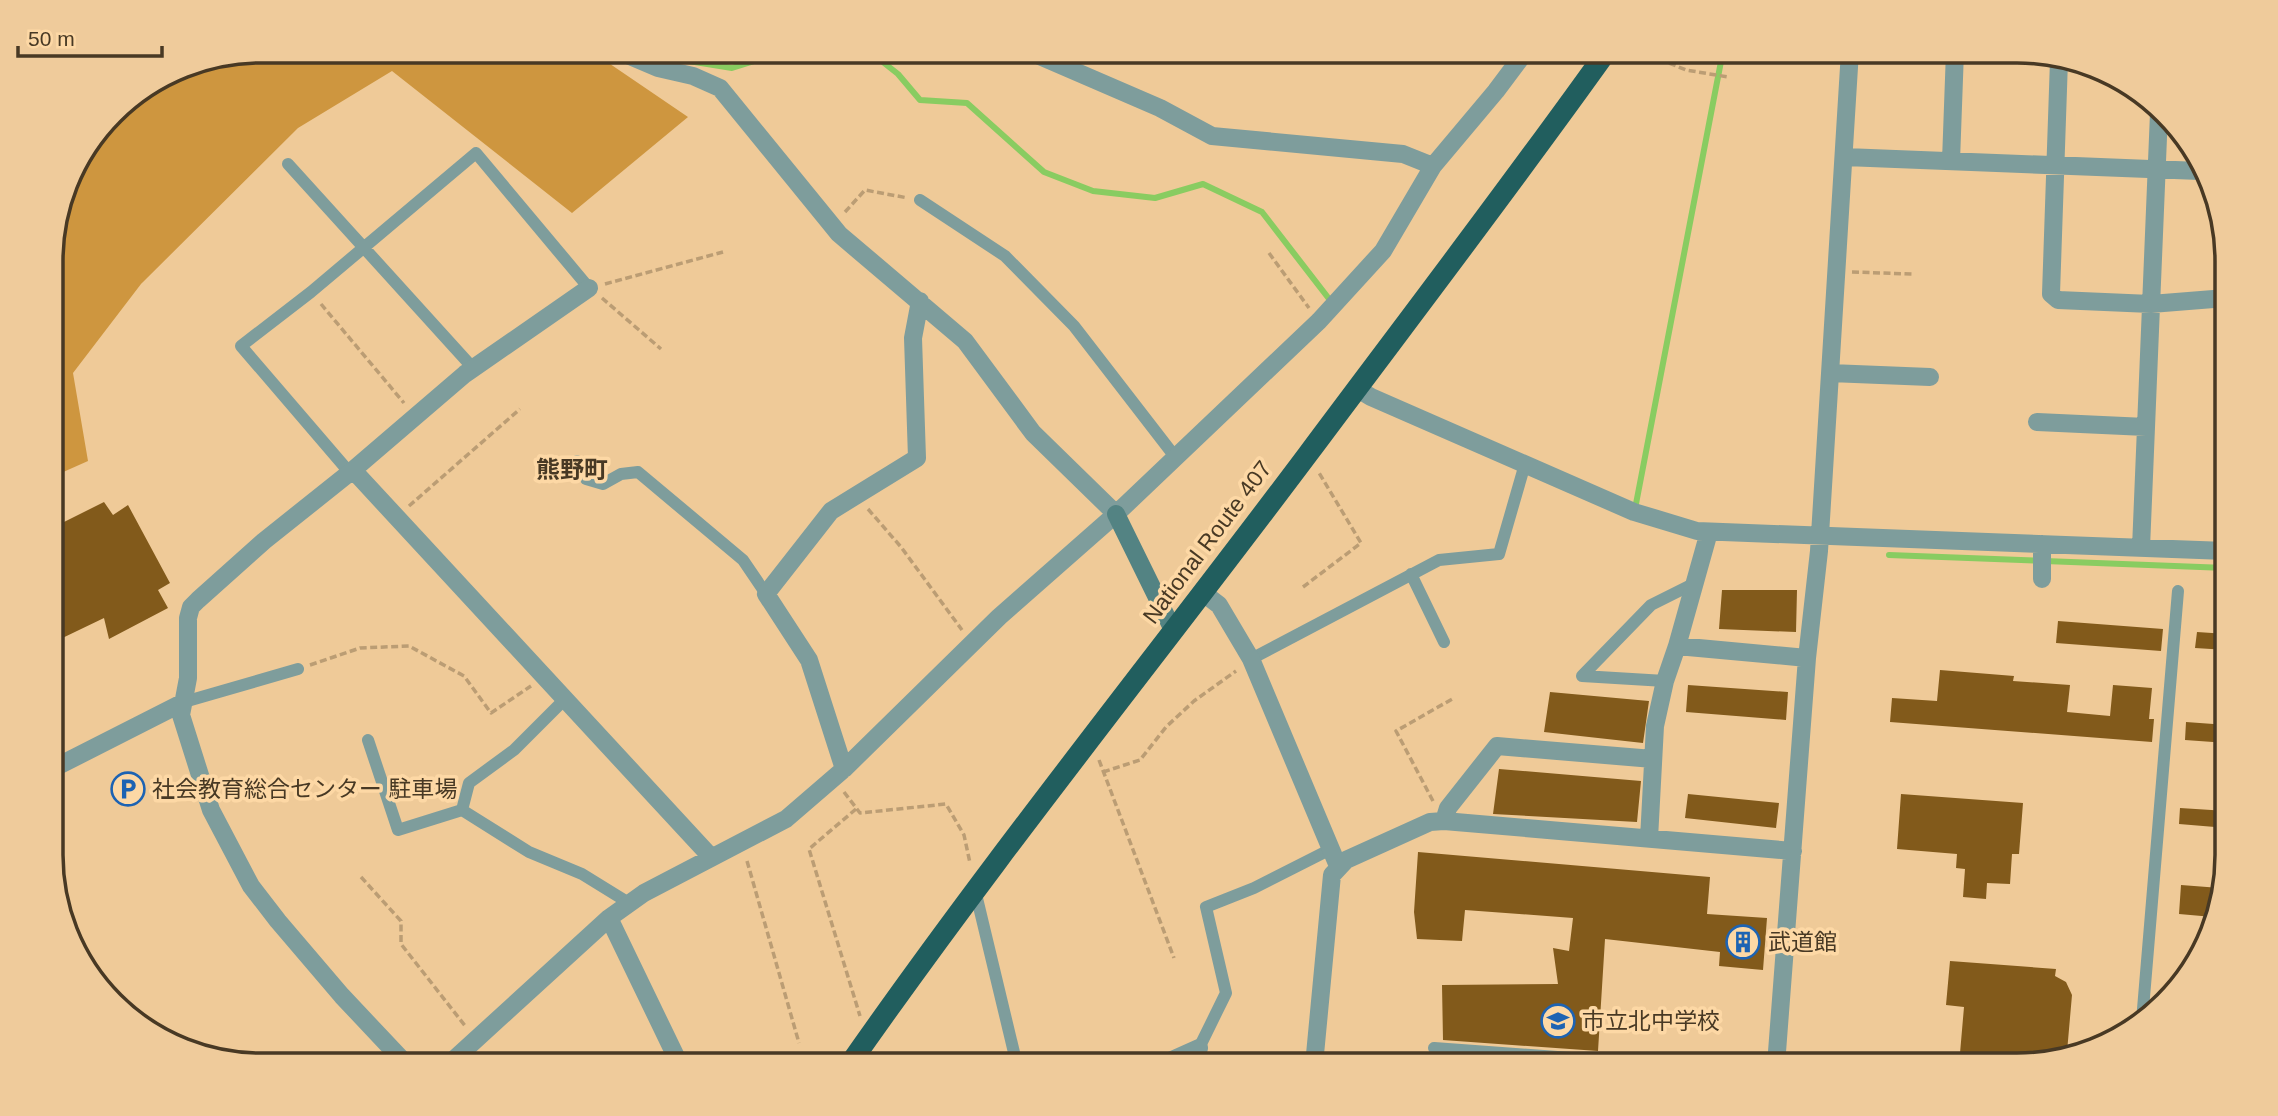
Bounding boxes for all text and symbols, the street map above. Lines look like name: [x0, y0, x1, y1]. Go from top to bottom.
scale bar: [18, 14, 161, 58]
text: 50 m: [28, 27, 75, 50]
district label: 熊野町: [536, 456, 608, 483]
street label: National Route 407: [1137, 456, 1277, 628]
parking icon: 社会教育総合センター 駐車場: [109, 770, 147, 808]
place label: 社会教育総合センター 駐車場: [152, 776, 457, 802]
building icon: 武道館: [1724, 923, 1762, 961]
place label: 武道館: [1768, 929, 1837, 955]
school or university icon: 市立北中学校: [1539, 1002, 1577, 1040]
place label: 市立北中学校: [1582, 1008, 1720, 1034]

